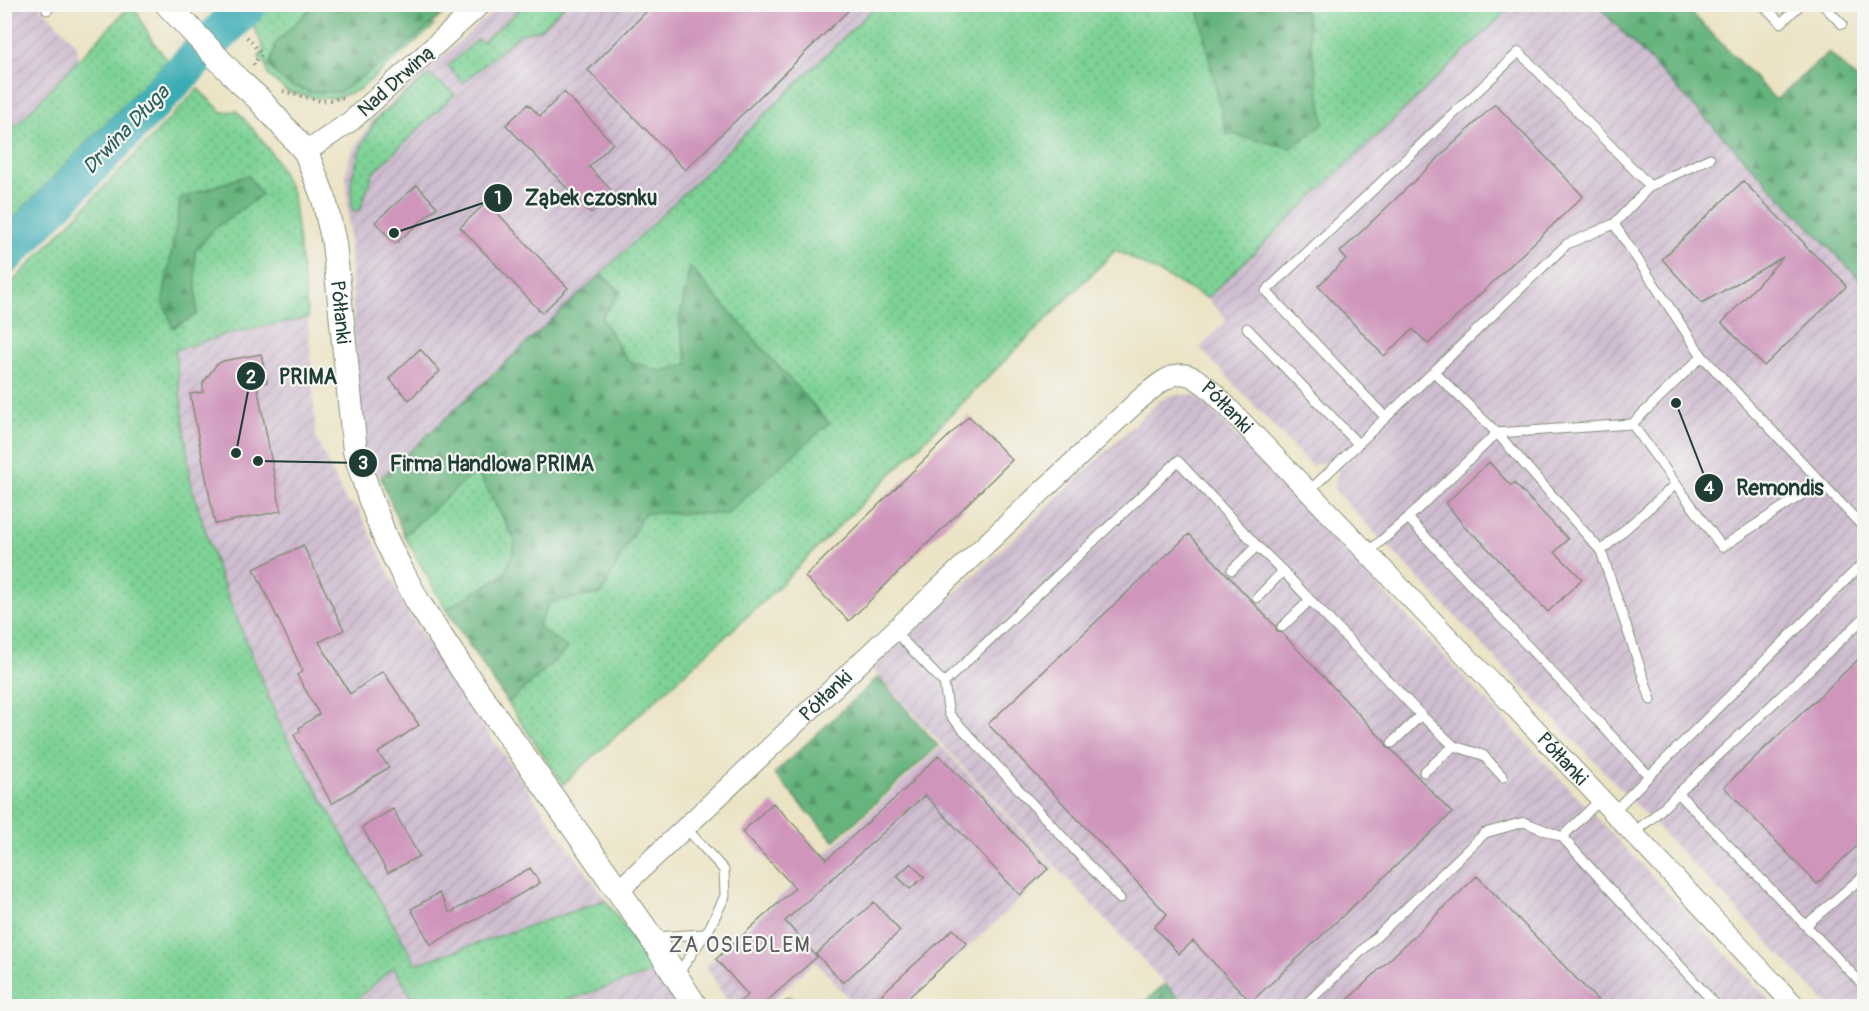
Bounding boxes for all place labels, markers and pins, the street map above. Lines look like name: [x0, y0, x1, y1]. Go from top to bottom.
callout: Ząbek czosnku: [483, 178, 670, 217]
callout: PRIMA: [236, 357, 349, 396]
callout: Firma Handlowa PRIMA: [348, 444, 606, 483]
callout: Remondis: [1694, 468, 1835, 507]

